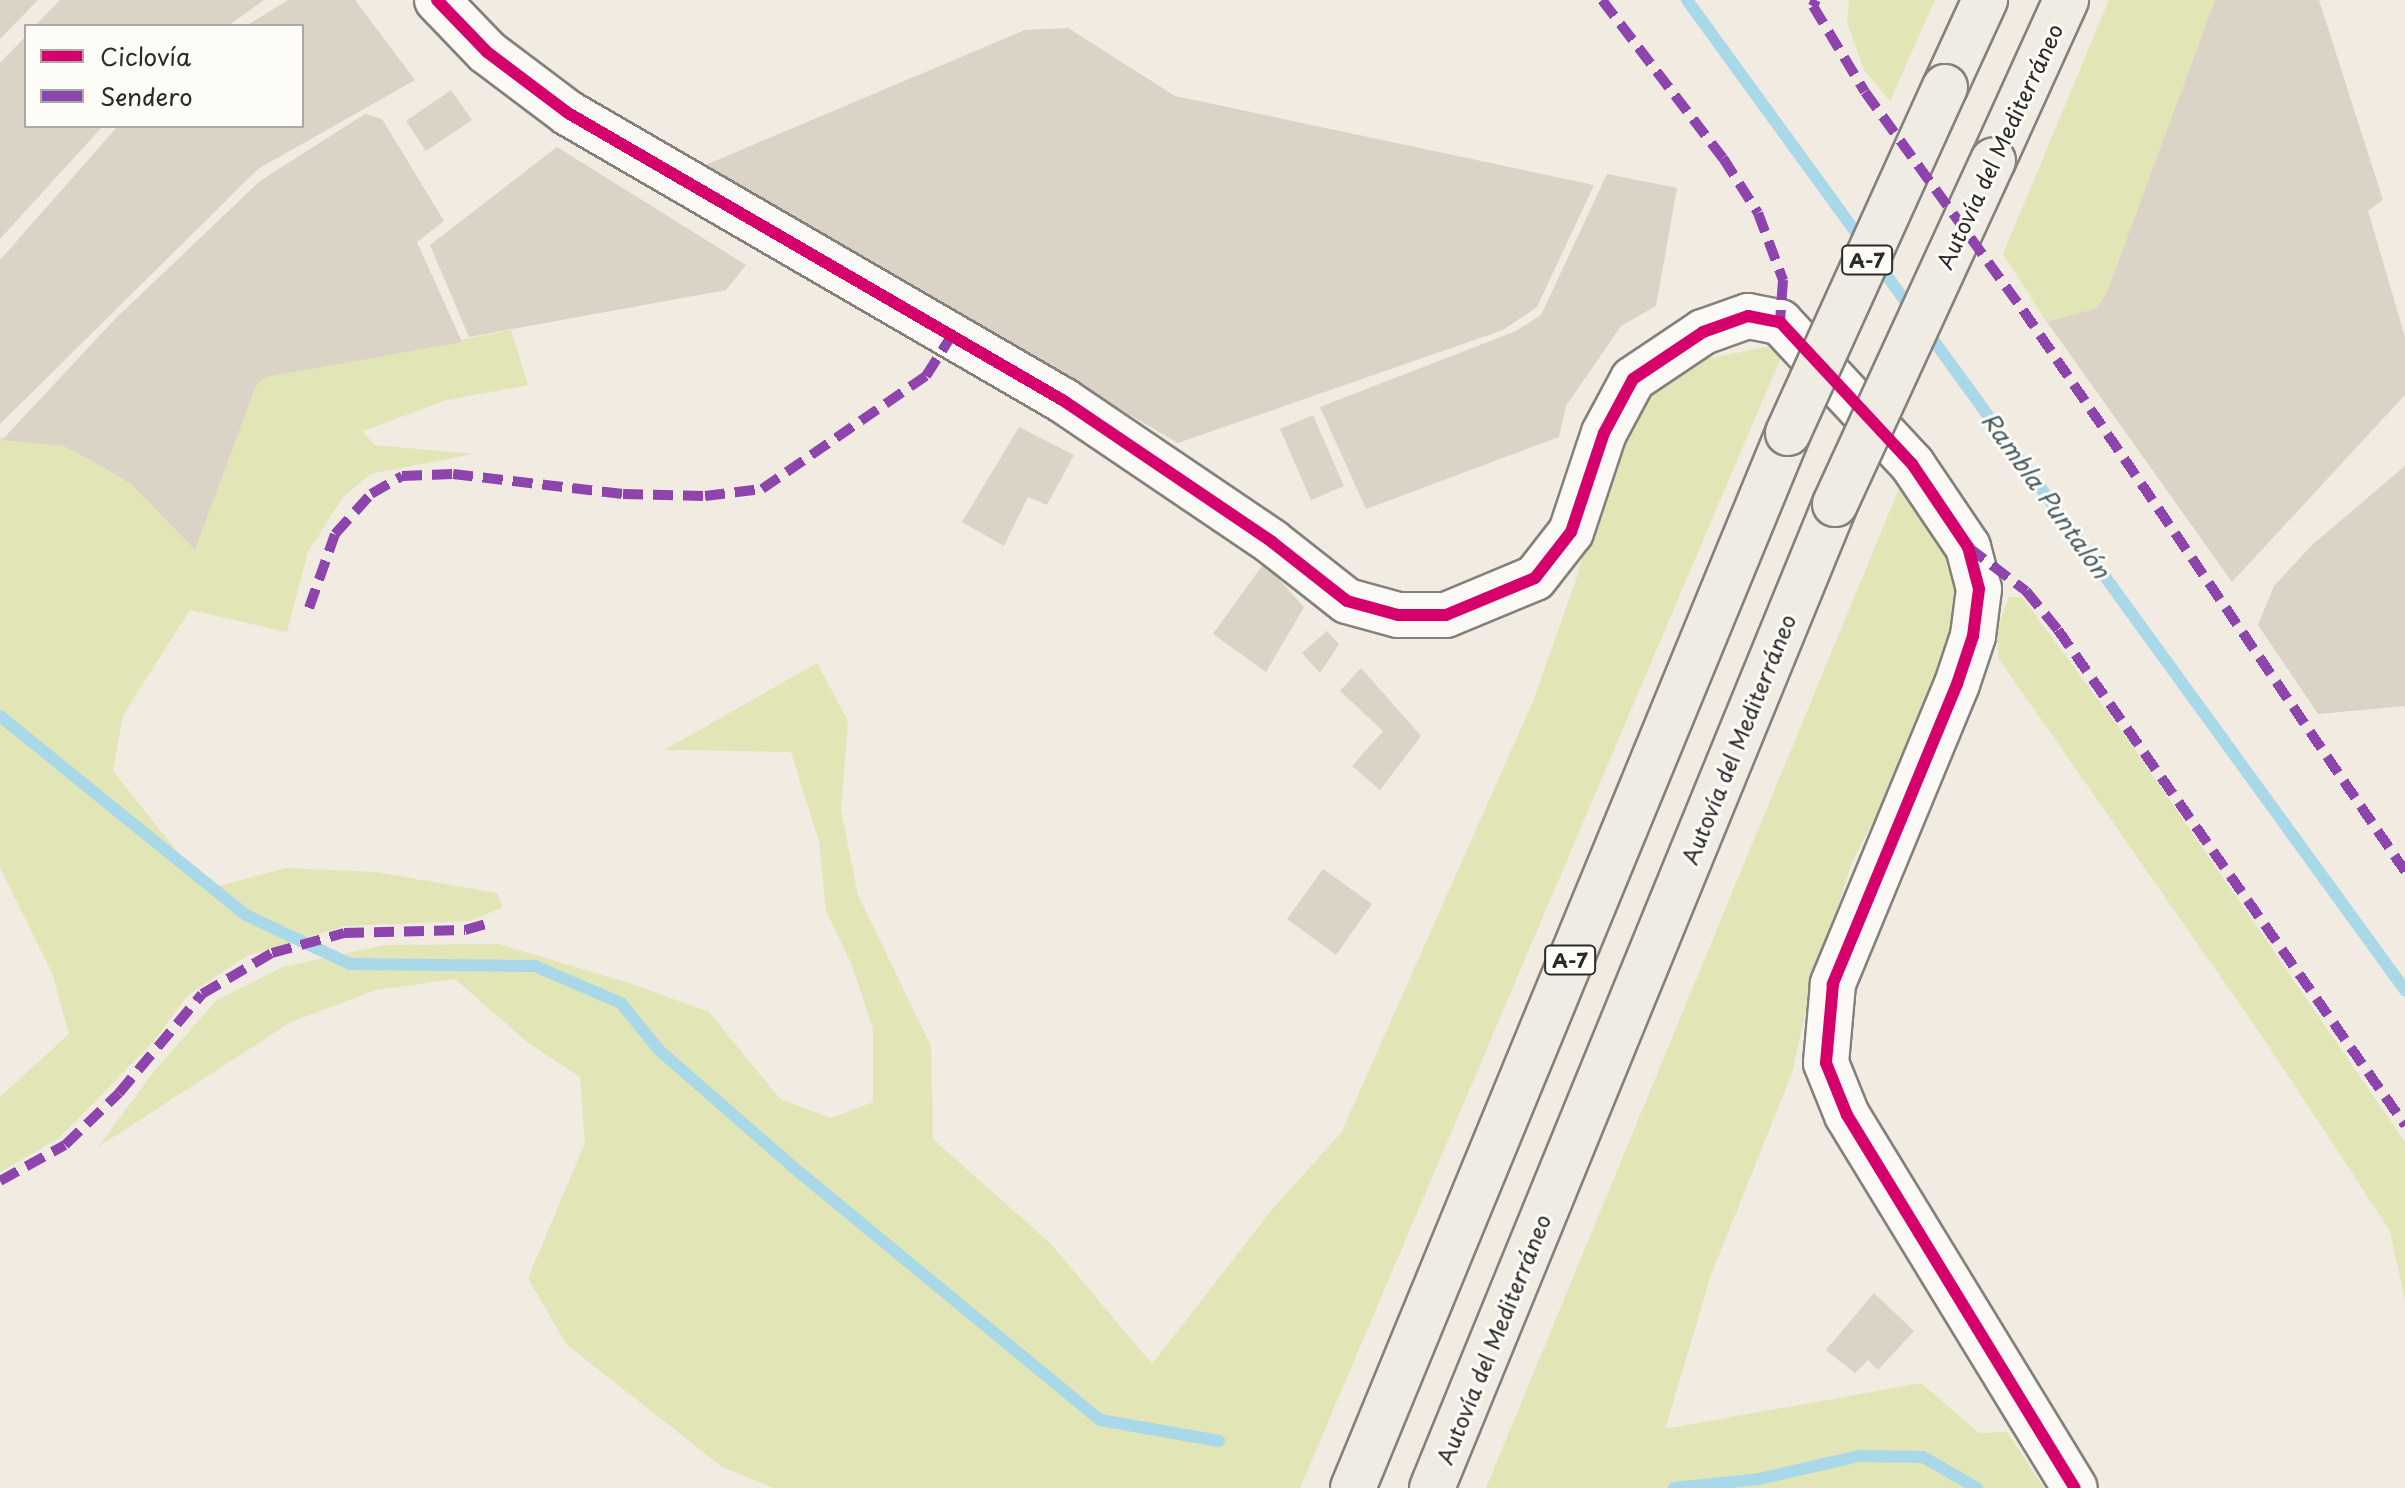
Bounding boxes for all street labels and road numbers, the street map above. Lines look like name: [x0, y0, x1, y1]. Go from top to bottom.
street label: Autovía del Mediterráneo: [1930, 18, 2068, 274]
road number: A-7: [1841, 244, 1893, 276]
street label: Autovía del Mediterráneo: [1675, 609, 1801, 869]
road number: A-7: [1544, 944, 1596, 976]
street label: Autovía del Mediterráneo: [1430, 1209, 1556, 1469]

